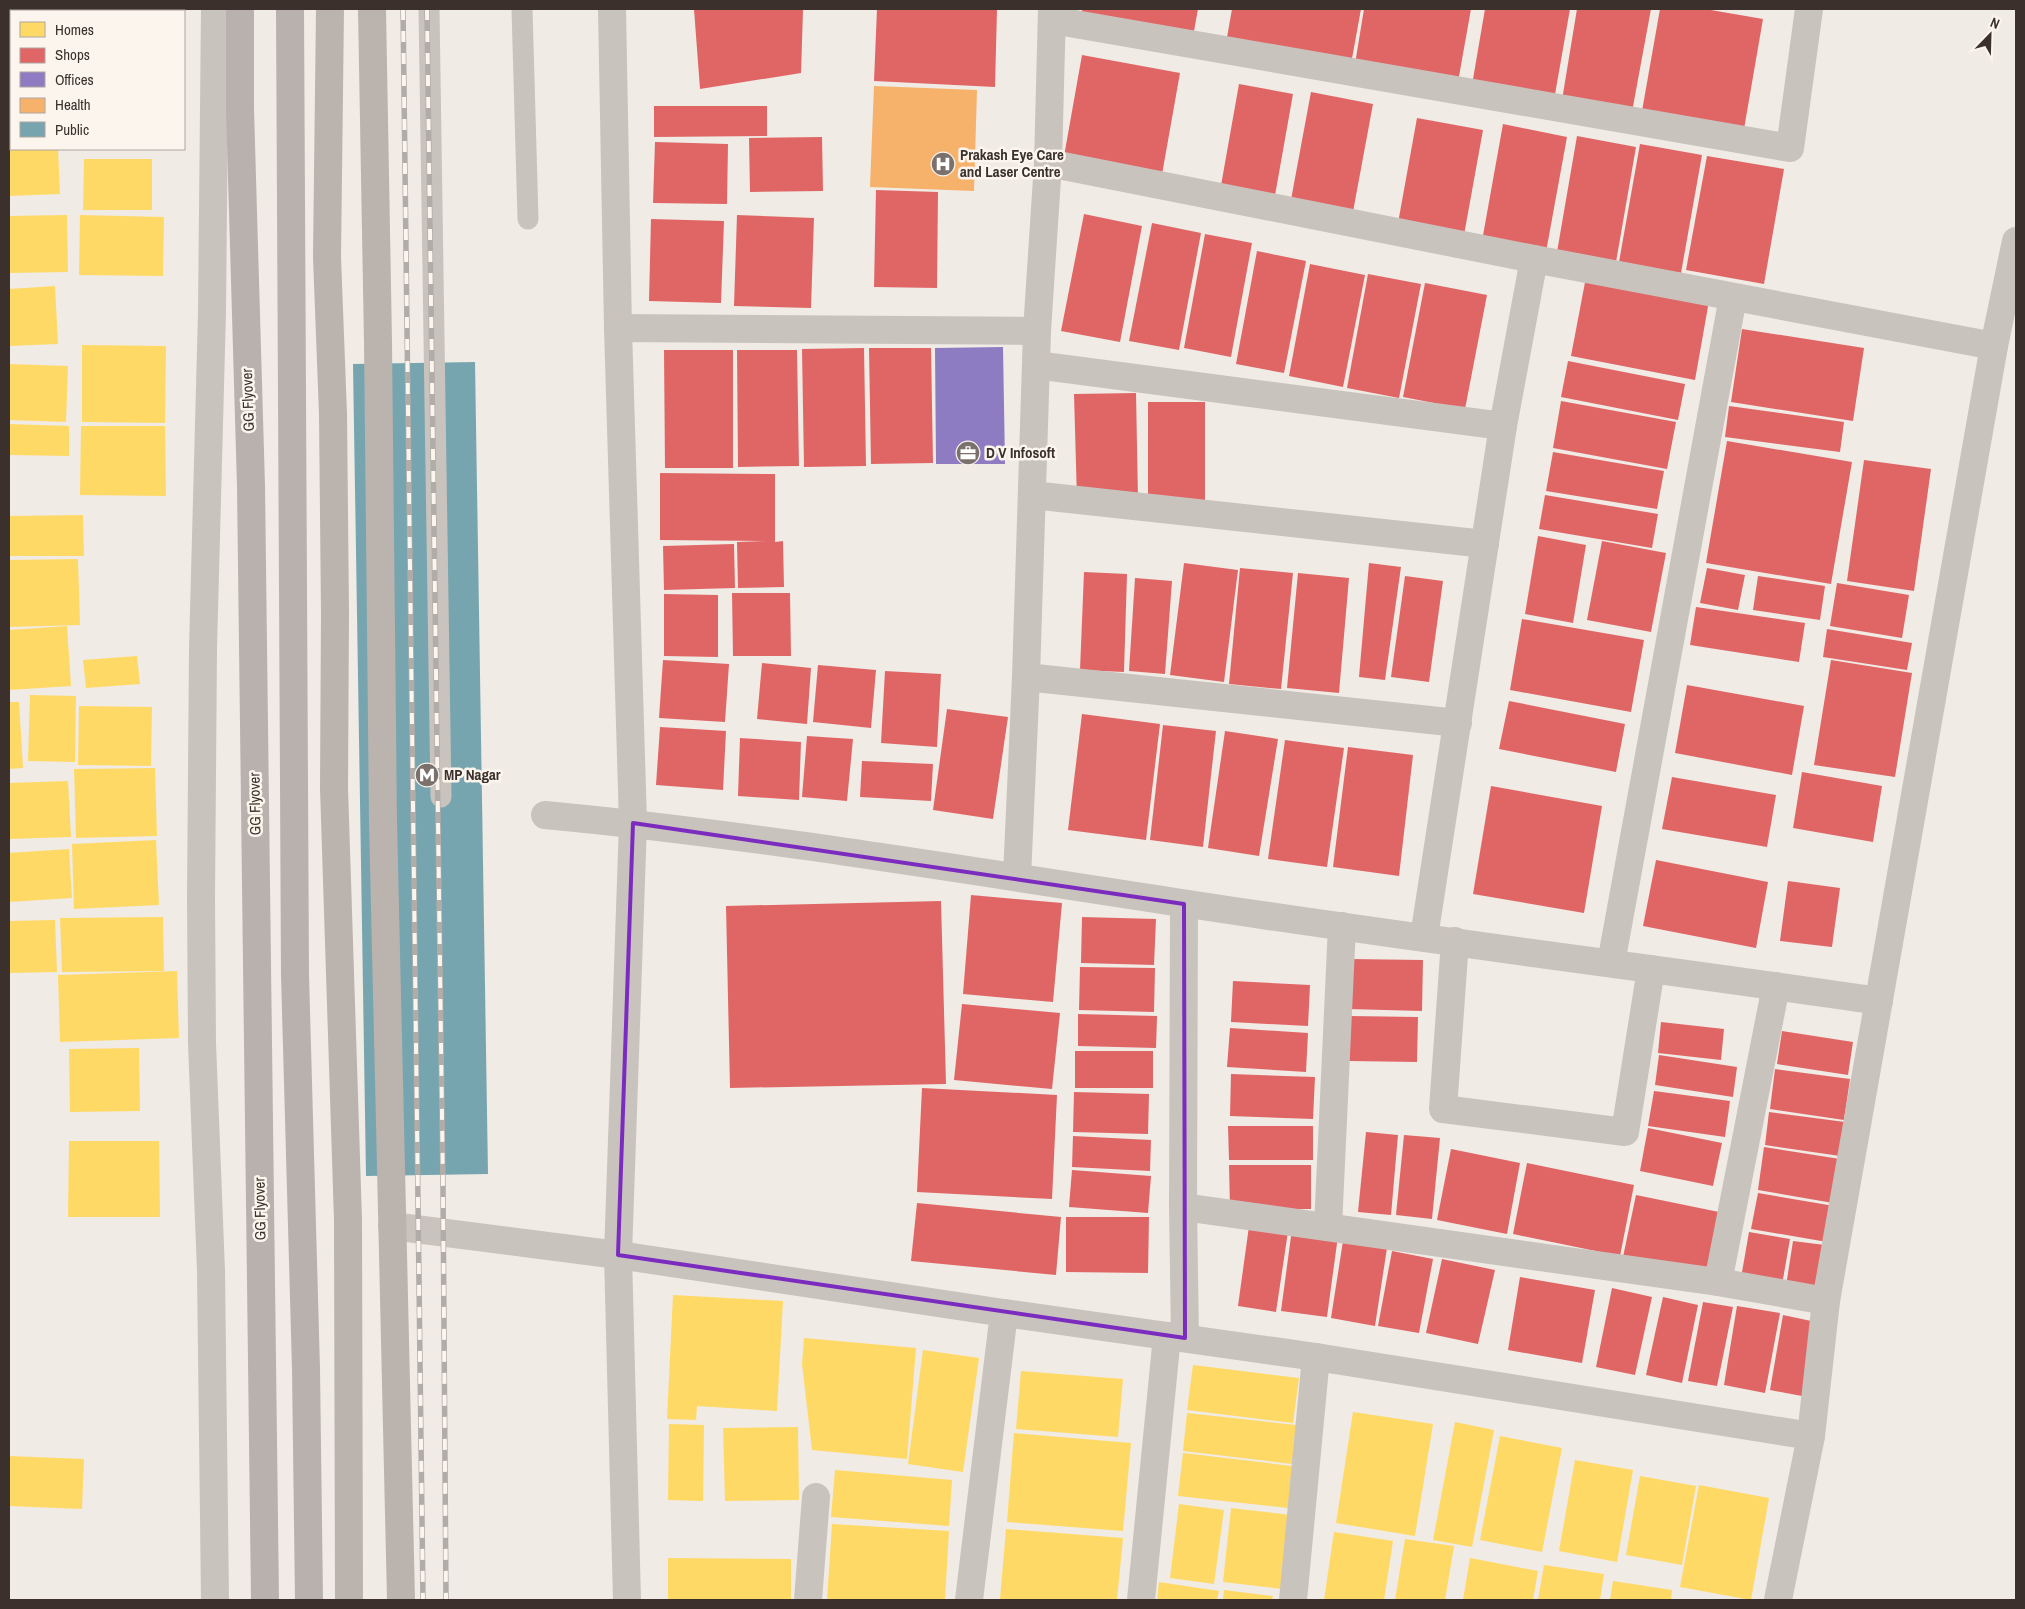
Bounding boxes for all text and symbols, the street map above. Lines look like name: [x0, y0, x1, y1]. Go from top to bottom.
legend: [10, 10, 185, 150]
north arrow: [1965, 10, 2015, 60]
text: N: [1988, 13, 2002, 33]
text: Homes: [55, 19, 94, 40]
text: Shops: [55, 44, 90, 65]
text: Offices: [55, 69, 94, 90]
text: Health: [55, 94, 91, 115]
text: Public: [55, 119, 89, 140]
place label: Prakash Eye Care and Laser Centre: [960, 144, 1064, 182]
hospital icon: Prakash Eye Care and Laser Centre: [930, 151, 956, 177]
street label: GG Flyover: [236, 368, 259, 432]
office icon: D V Infosoft: [955, 440, 981, 466]
place label: D V Infosoft: [986, 442, 1055, 463]
metro station icon: MP Nagar: [414, 762, 440, 788]
place label: MP Nagar: [444, 764, 501, 785]
street label: GG Flyover: [243, 772, 266, 836]
street label: GG Flyover: [248, 1177, 271, 1241]

